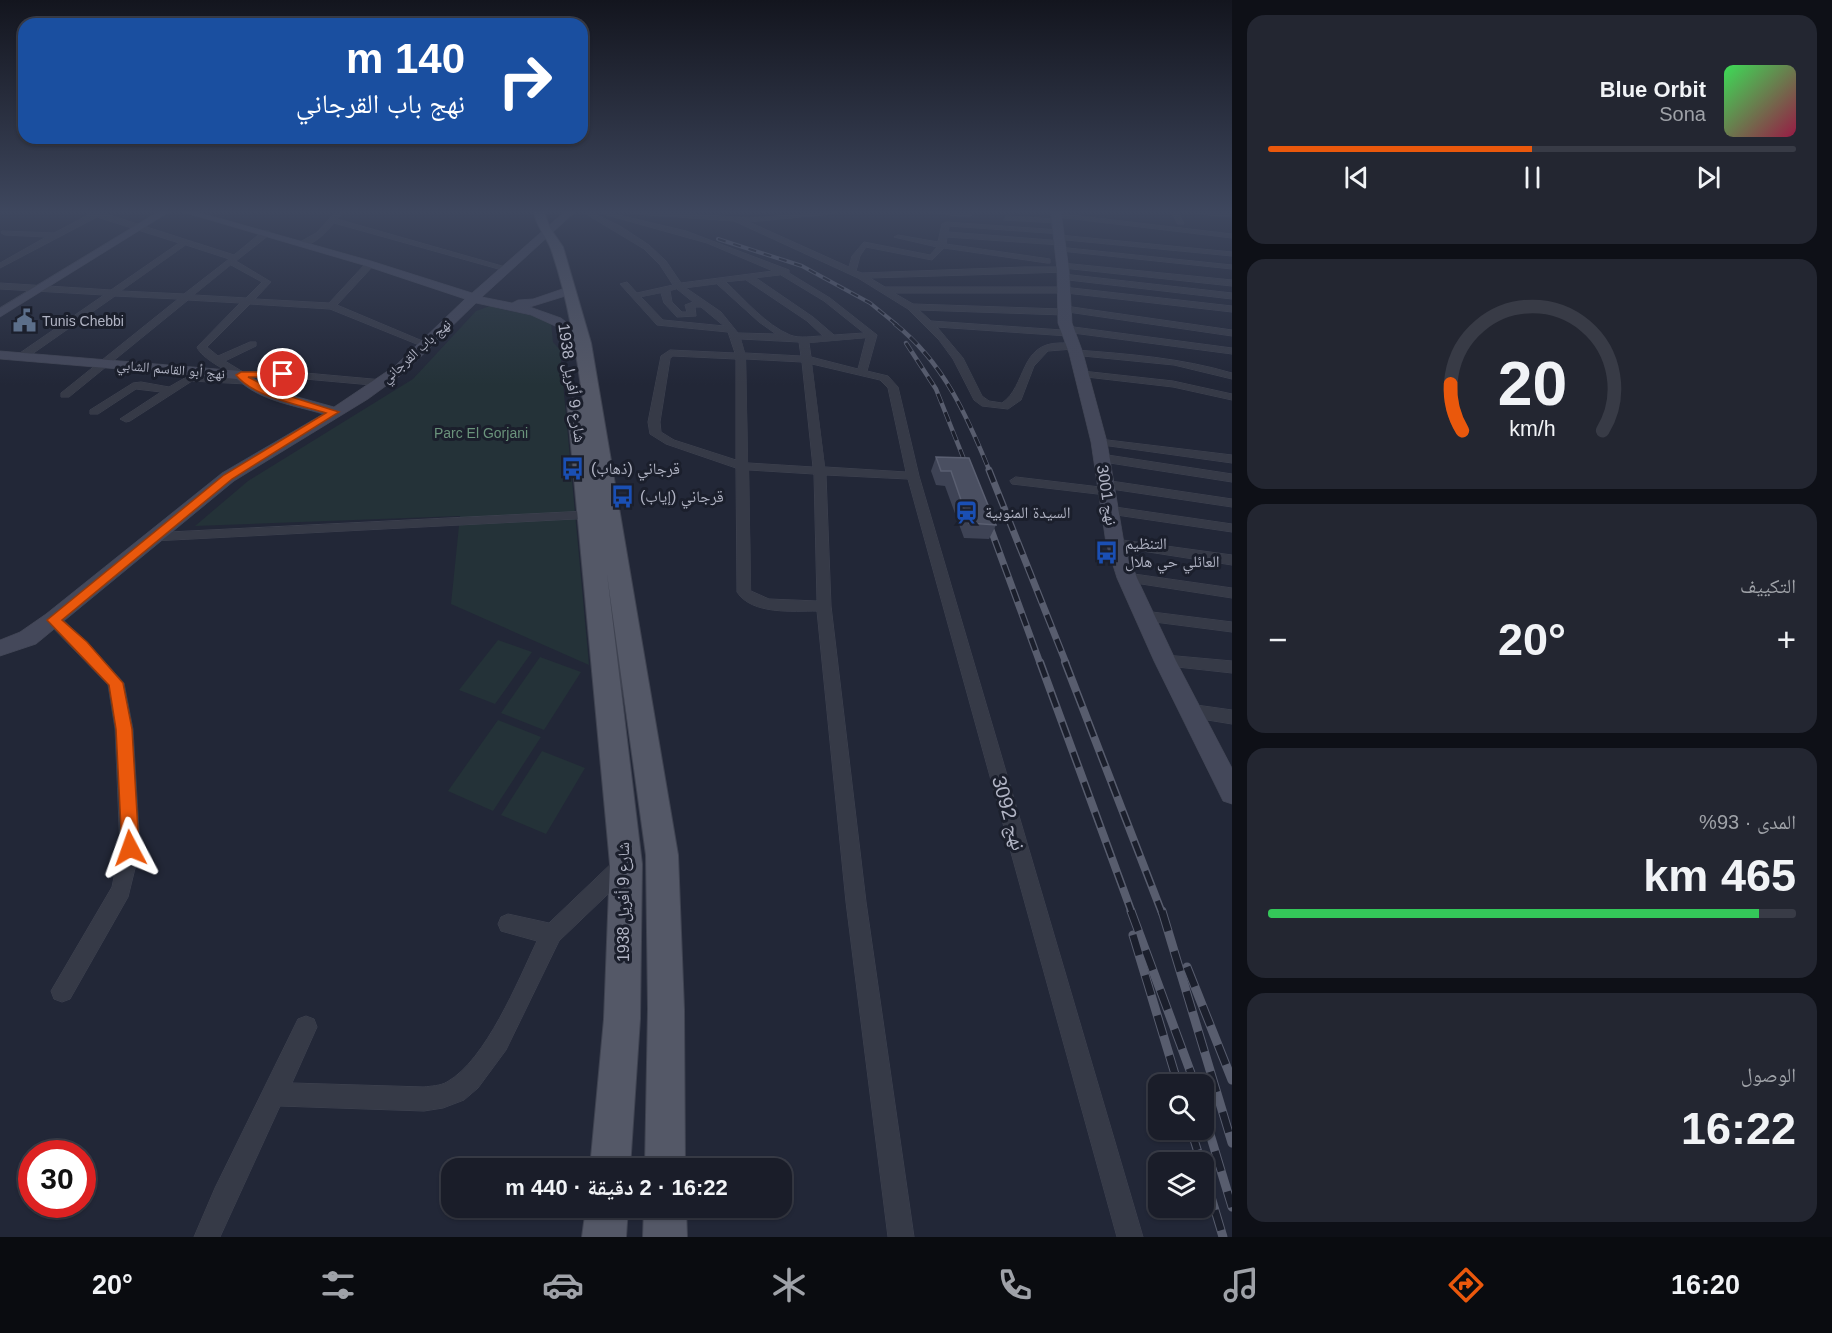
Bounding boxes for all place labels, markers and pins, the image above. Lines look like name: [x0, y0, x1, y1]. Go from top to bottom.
public building icon: Tunis Chebbi: [11, 308, 37, 334]
place label: Tunis Chebbi: [42, 313, 124, 329]
pin: [257, 348, 308, 399]
bus stop icon: قرجاني (ذهاب): [560, 455, 586, 481]
place label: قرجاني (ذهاب): [591, 460, 680, 481]
bus stop icon: قرجاني (إياب): [609, 483, 635, 509]
place label: قرجاني (إياب): [640, 488, 724, 509]
station icon: السيدة المنوبية: [954, 499, 980, 525]
place label: السيدة المنوبية: [985, 504, 1071, 522]
place label: التنظيم العائلي حي هلال: [1125, 535, 1220, 574]
bus stop icon: التنظيم العائلي حي هلال: [1094, 539, 1120, 565]

